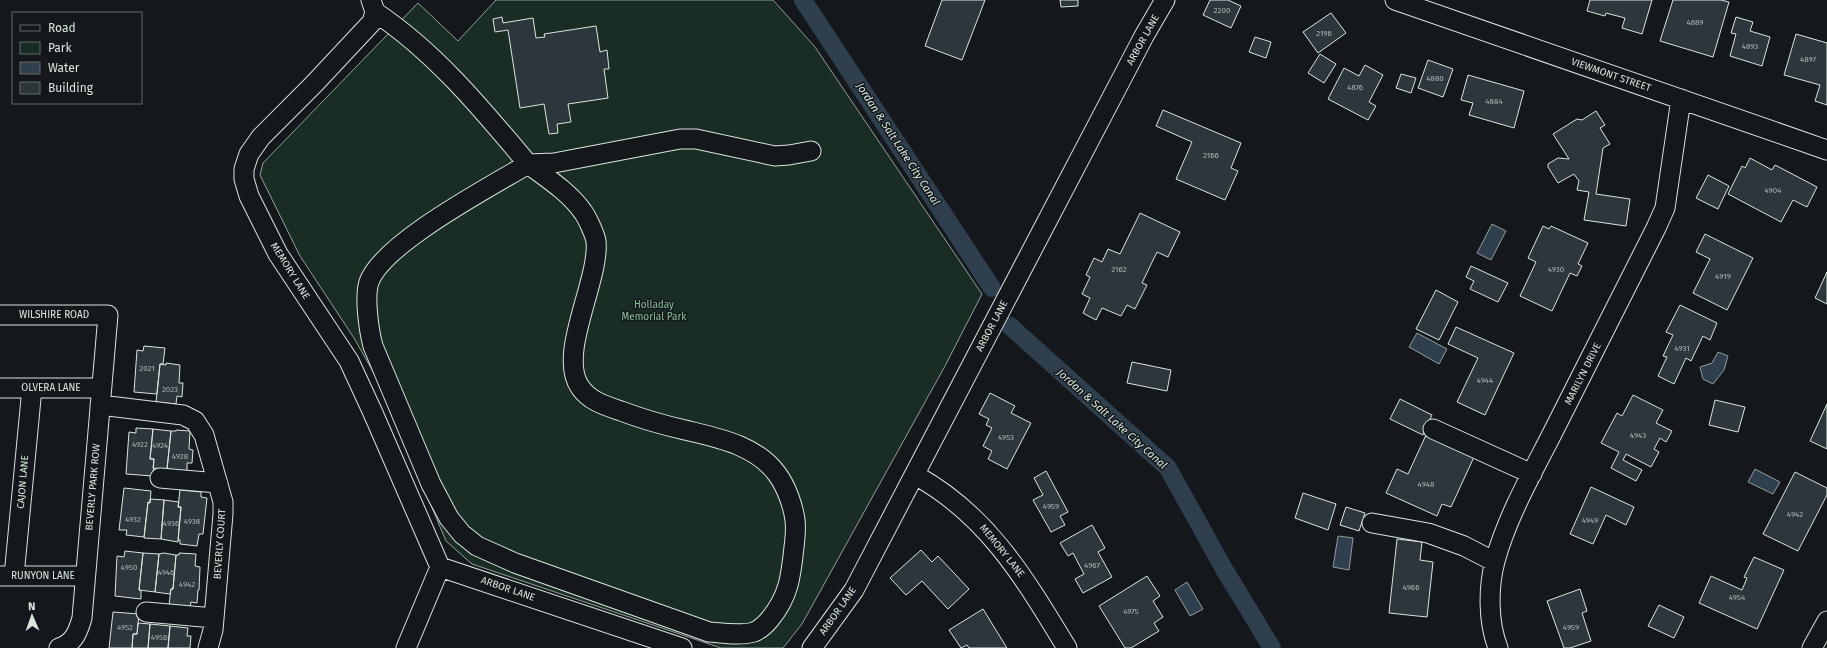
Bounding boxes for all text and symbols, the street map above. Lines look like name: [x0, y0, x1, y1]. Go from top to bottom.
house number: 2200: [1214, 6, 1231, 15]
legend: [12, 12, 142, 104]
street label: ARBOR LANE: [1124, 12, 1162, 68]
house number: 4889: [1686, 18, 1704, 27]
text: Road: [48, 21, 76, 35]
house number: 2196: [1316, 29, 1332, 38]
text: Park: [48, 41, 72, 55]
house number: 4893: [1742, 42, 1758, 51]
house number: 4897: [1800, 55, 1817, 64]
street label: VIEWMONT STREET: [1569, 56, 1653, 95]
text: Water: [48, 61, 80, 75]
house number: 4880: [1426, 74, 1444, 83]
water label: Jordan & Salt Lake City Canal: [853, 79, 943, 208]
text: Building: [48, 81, 94, 95]
house number: 4876: [1347, 83, 1363, 92]
house number: 4884: [1485, 97, 1503, 106]
house number: 2166: [1203, 151, 1219, 160]
house number: 4904: [1764, 186, 1782, 195]
street label: MEMORY LANE: [268, 240, 312, 302]
house number: 2162: [1111, 265, 1127, 274]
house number: 4930: [1548, 265, 1565, 274]
house number: 4919: [1715, 272, 1731, 281]
street label: ARBOR LANE: [973, 298, 1011, 354]
park label: Holladay Memorial Park: [622, 299, 687, 323]
street label: WILSHIRE ROAD: [19, 309, 89, 321]
street label: MARILYN DRIVE: [1562, 341, 1604, 407]
house number: 4931: [1674, 344, 1690, 353]
house number: 2021: [139, 364, 155, 373]
water label: Jordan & Salt Lake City Canal: [1054, 365, 1170, 472]
house number: 4944: [1477, 376, 1494, 385]
street label: OLVERA LANE: [21, 382, 81, 394]
house number: 2023: [162, 385, 178, 394]
house number: 4943: [1630, 431, 1646, 440]
house number: 4953: [998, 433, 1014, 442]
house number: 4922: [132, 440, 148, 449]
house number: 4924: [152, 441, 169, 450]
street label: BEVERLY PARK ROW: [83, 442, 103, 531]
house number: 4928: [172, 452, 189, 461]
street label: CAJON LANE: [15, 455, 31, 509]
house number: 4948: [1418, 480, 1435, 489]
house number: 4959: [1043, 502, 1059, 511]
street label: BEVERLY COURT: [212, 508, 229, 580]
house number: 4942: [1787, 510, 1803, 519]
house number: 4932: [125, 515, 141, 524]
house number: 4949: [1582, 516, 1598, 525]
house number: 4938: [184, 517, 201, 526]
house number: 4936: [163, 519, 179, 528]
street label: MEMORY LANE: [977, 522, 1027, 580]
house number: 4967: [1084, 561, 1100, 570]
house number: 4950: [121, 563, 138, 572]
house number: 4946: [158, 568, 174, 577]
street label: RUNYON LANE: [11, 570, 75, 582]
street label: ARBOR LANE: [479, 574, 537, 604]
house number: 4942: [179, 580, 195, 589]
house number: 4966: [1403, 583, 1419, 592]
street label: ARBOR LANE: [817, 584, 859, 638]
house number: 4954: [1729, 593, 1746, 602]
north arrow: [12, 596, 52, 636]
text: N: [28, 600, 36, 613]
house number: 4975: [1123, 607, 1139, 616]
house number: 4952: [117, 623, 133, 632]
house number: 4959: [1563, 623, 1579, 632]
house number: 4956: [151, 633, 167, 642]

